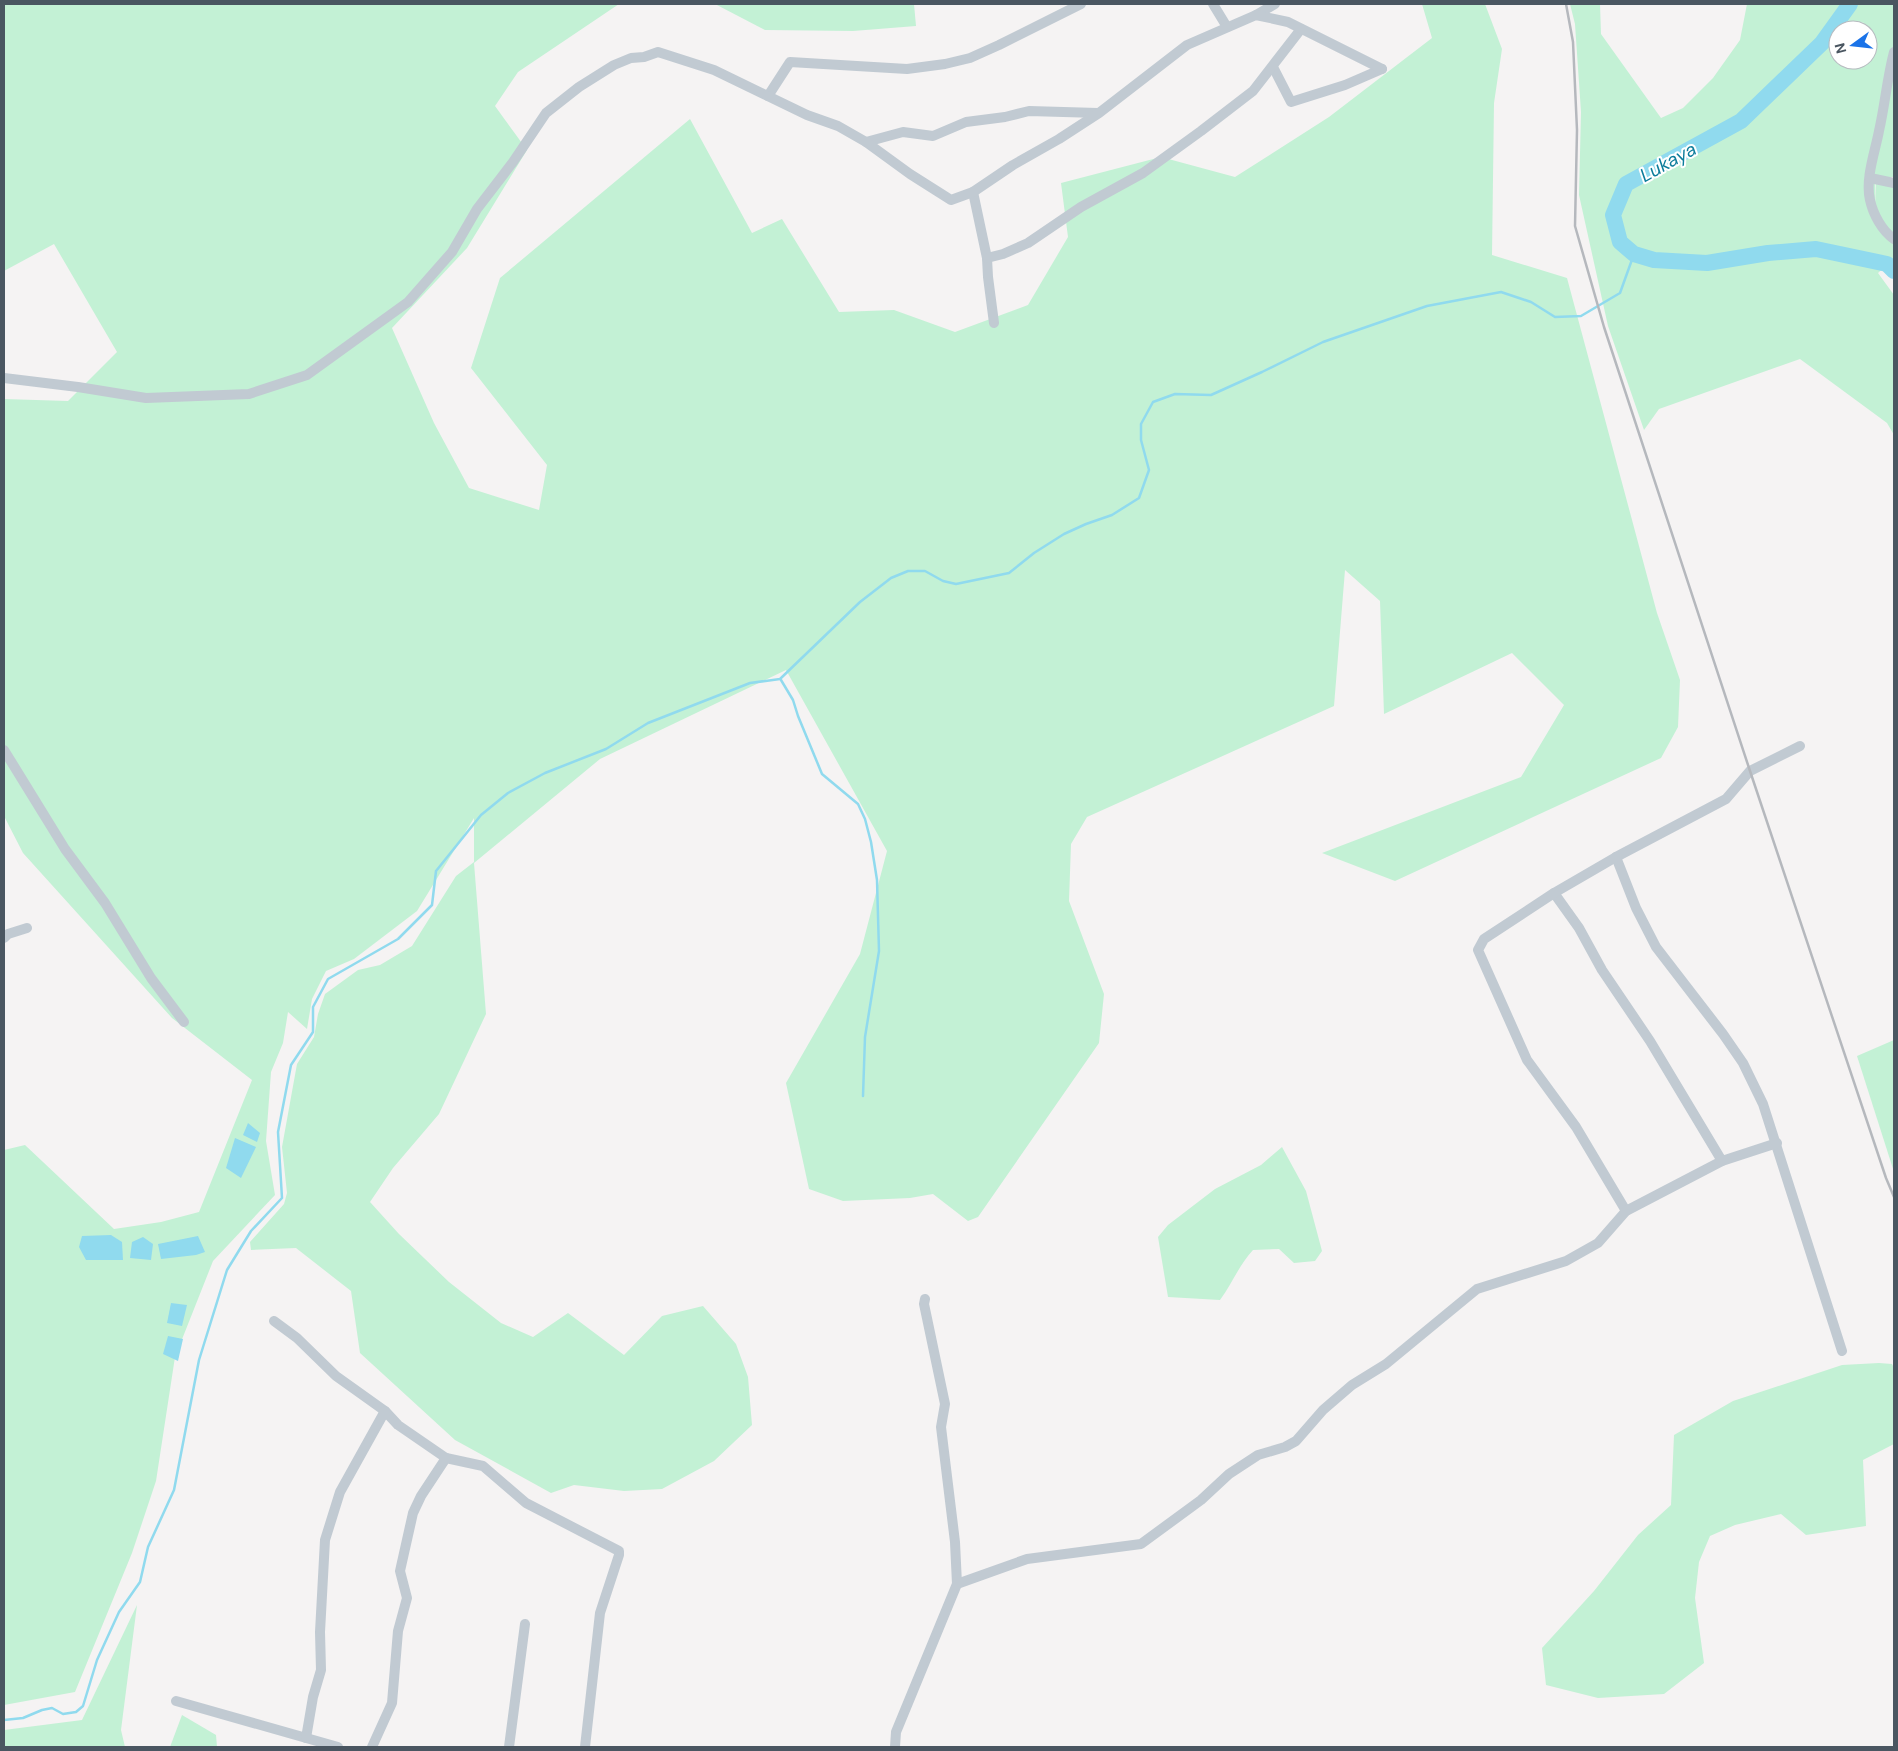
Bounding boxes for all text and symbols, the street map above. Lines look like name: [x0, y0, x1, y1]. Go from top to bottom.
north arrow: [1828, 20, 1878, 70]
text: N: [1830, 41, 1850, 56]
water label: Lukaya: [1635, 136, 1701, 188]

